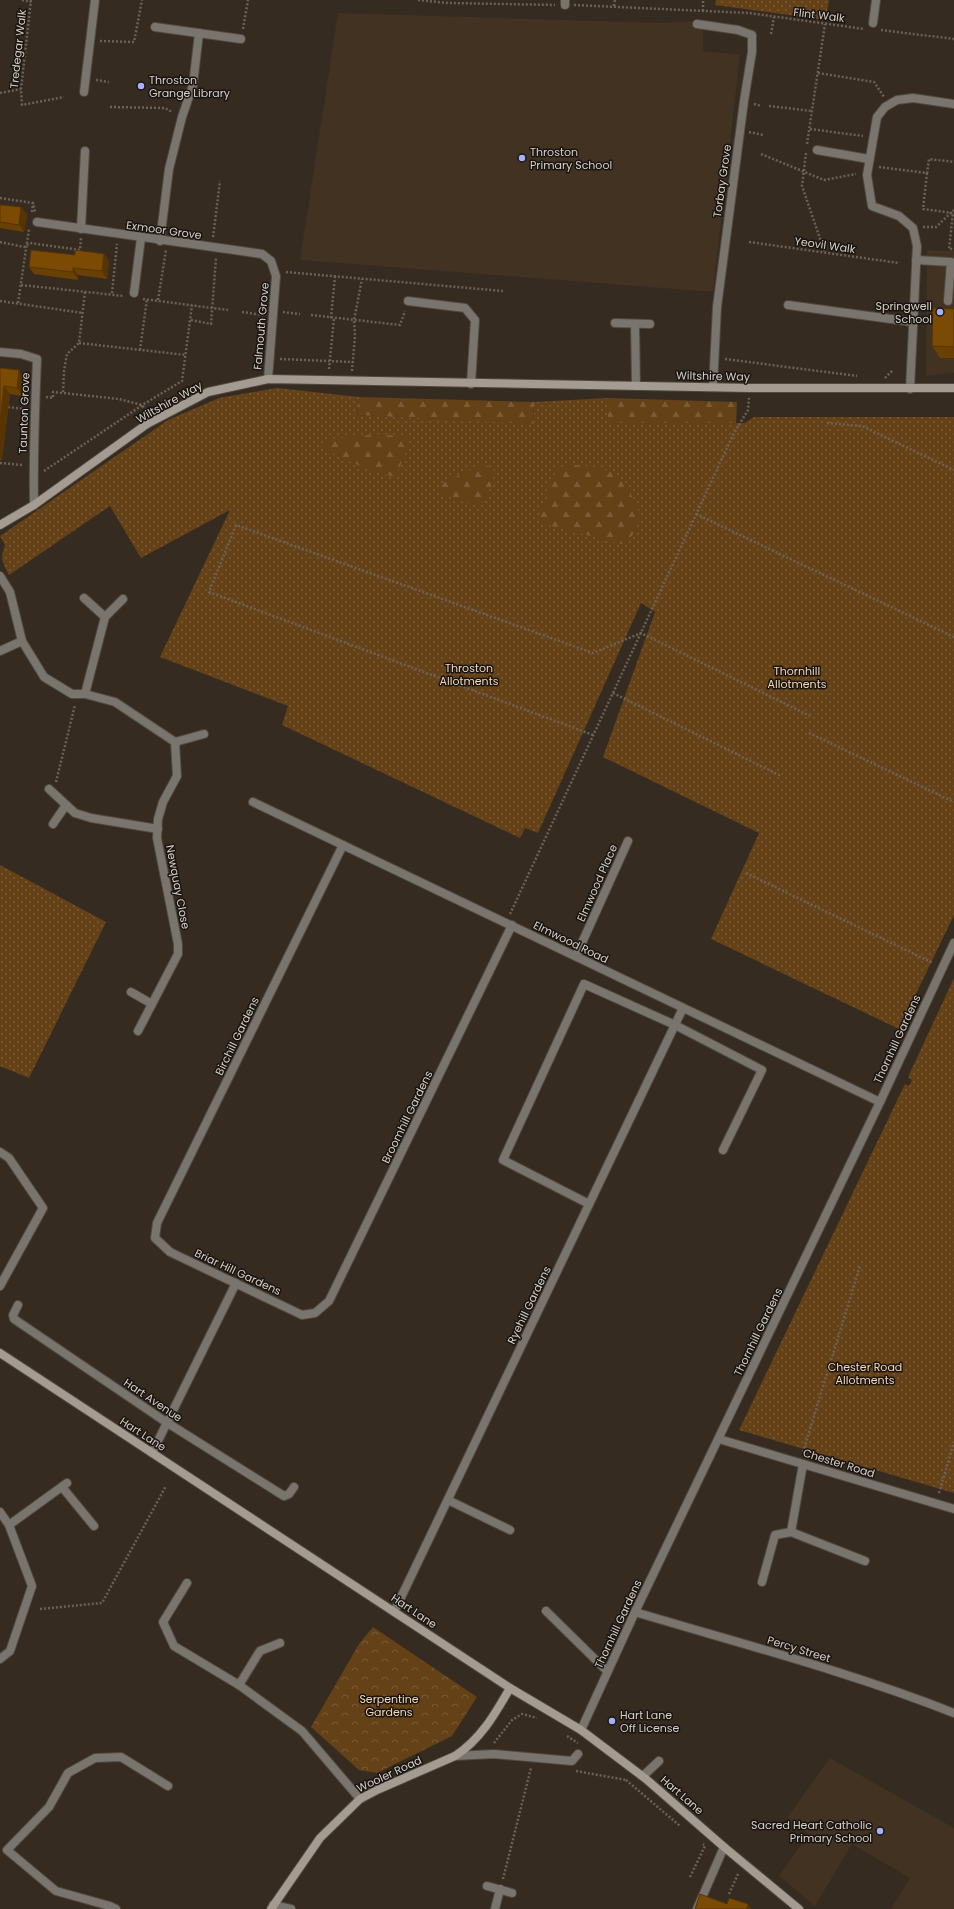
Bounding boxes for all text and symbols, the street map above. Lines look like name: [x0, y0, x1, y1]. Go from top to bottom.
street label: Flint Walk: [792, 4, 846, 26]
street label: Tredegar Walk: [6, 8, 30, 89]
place label: Throston Grange Library: [149, 72, 231, 101]
marker: Throston Grange Library: [136, 81, 146, 91]
street label: Torbay Grove: [709, 143, 735, 219]
place label: Throston Primary School: [530, 144, 612, 173]
marker: Throston Primary School: [517, 153, 527, 163]
street label: Exmoor Grove: [125, 217, 203, 243]
street label: Yeovil Walk: [794, 233, 857, 257]
street label: Falmouth Grove: [249, 281, 273, 370]
place label: Springwell School: [876, 298, 932, 327]
marker: Springwell School: [935, 307, 945, 317]
street label: Wiltshire Way: [676, 367, 751, 385]
street label: Taunton Grove: [15, 372, 33, 454]
street label: Wiltshire Way: [133, 377, 206, 427]
park label: Throston Allotments: [440, 660, 499, 689]
park label: Thornhill Allotments: [768, 663, 827, 692]
street label: Elmwood Place: [573, 842, 621, 924]
street label: Newquay Close: [162, 844, 194, 931]
street label: Elmwood Road: [531, 917, 611, 967]
street label: Thornhill Gardens: [869, 992, 925, 1086]
street label: Birchill Gardens: [211, 994, 263, 1078]
street label: Broomhill Gardens: [378, 1068, 437, 1166]
street label: Briar Hill Gardens: [192, 1245, 284, 1299]
street label: Ryehill Gardens: [503, 1263, 555, 1347]
street label: Thornhill Gardens: [730, 1285, 786, 1379]
park label: Chester Road Allotments: [828, 1359, 902, 1388]
street label: Hart Avenue: [121, 1375, 186, 1426]
street label: Hart Lane: [117, 1413, 169, 1455]
street label: Chester Road: [801, 1444, 877, 1482]
street label: Thornhill Gardens: [590, 1577, 646, 1671]
street label: Hart Lane: [388, 1590, 440, 1632]
street label: Percy Street: [765, 1632, 833, 1666]
park label: Serpentine Gardens: [359, 1691, 419, 1720]
place label: Hart Lane Off License: [620, 1707, 680, 1736]
marker: Hart Lane Off License: [607, 1716, 617, 1726]
street label: Wooler Road: [354, 1752, 424, 1796]
street label: Hart Lane: [657, 1772, 707, 1818]
place label: Sacred Heart Catholic Primary School: [751, 1817, 872, 1846]
marker: Sacred Heart Catholic Primary School: [875, 1826, 885, 1836]

